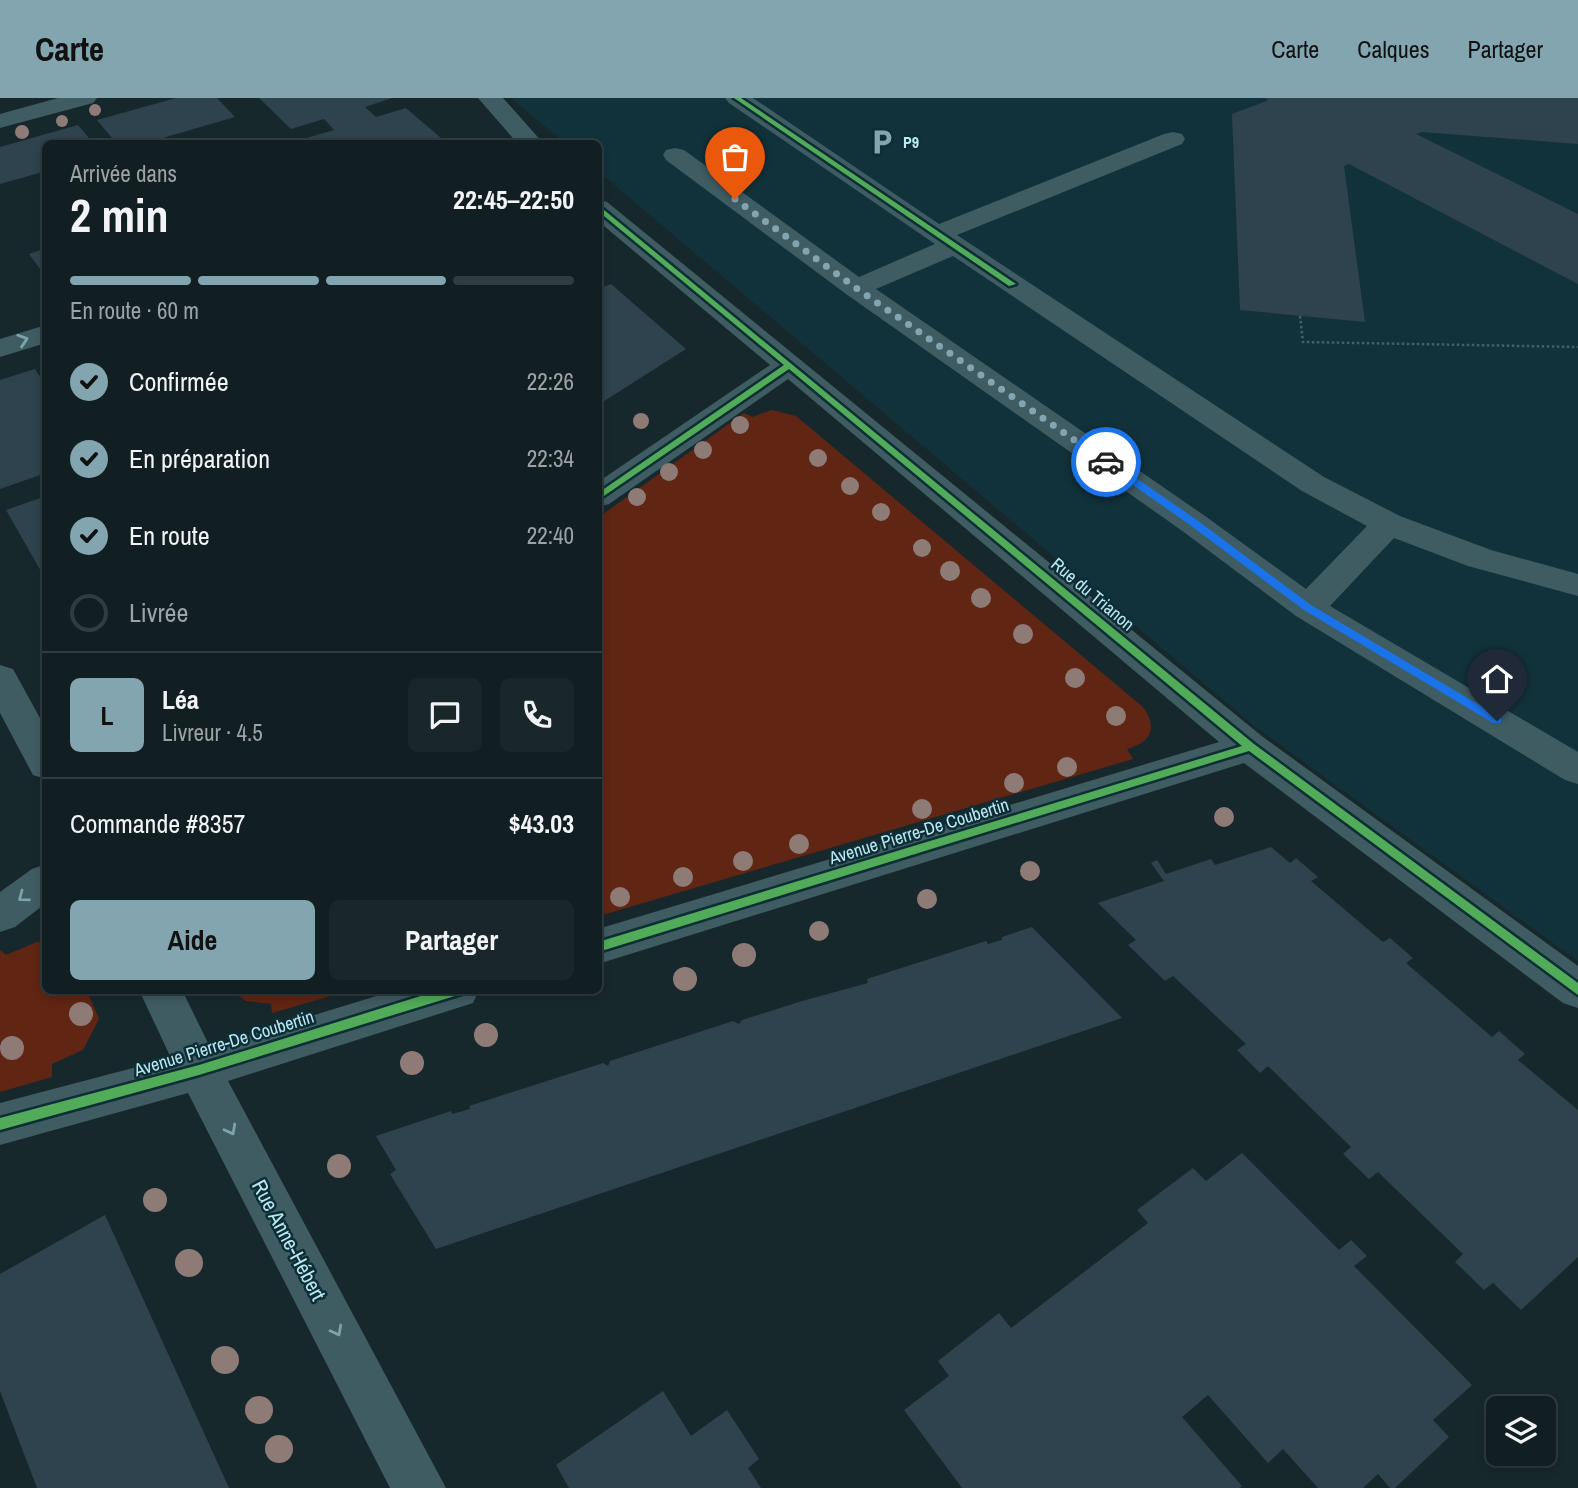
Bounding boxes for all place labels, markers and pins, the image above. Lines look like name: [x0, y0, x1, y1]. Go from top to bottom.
pin: [705, 127, 765, 199]
parking icon: P9: [867, 127, 897, 157]
place label: P9: [903, 131, 919, 153]
pin: [1467, 649, 1527, 721]

